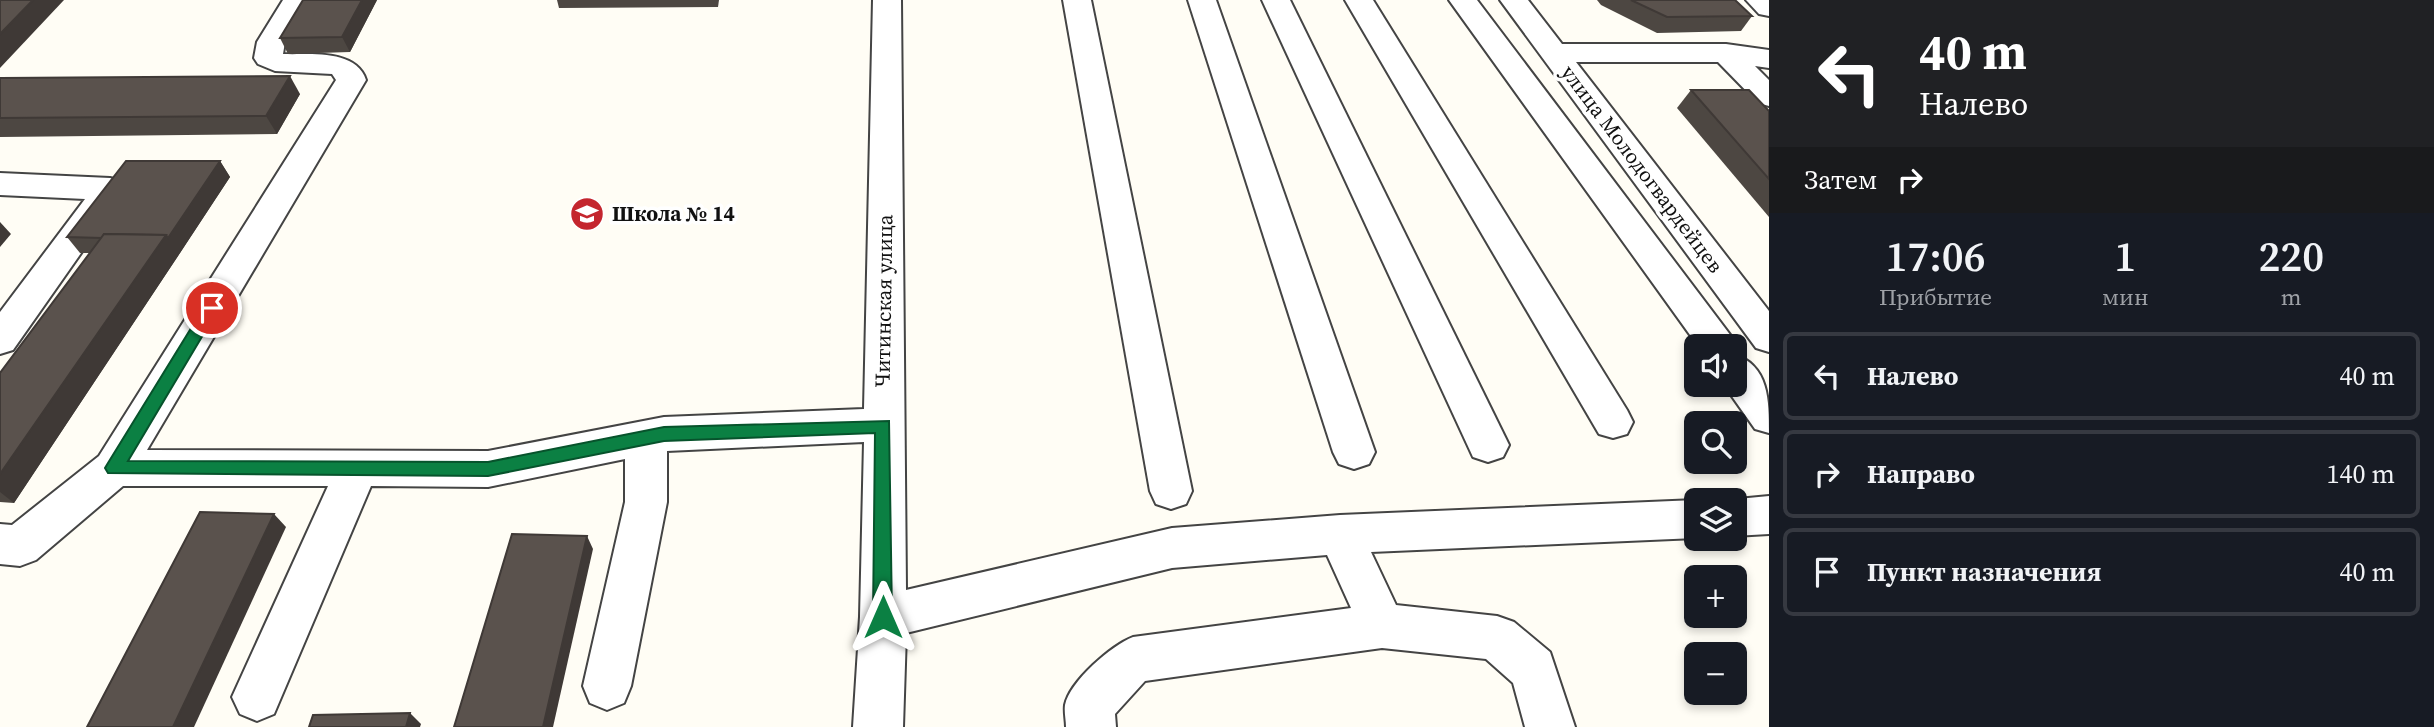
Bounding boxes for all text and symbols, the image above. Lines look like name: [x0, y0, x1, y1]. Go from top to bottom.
text: 40 m: [1919, 18, 2027, 85]
icon: left: [1804, 28, 1895, 119]
street label: улица Молодогвардейцев: [1555, 59, 1730, 279]
text: Налево: [1919, 82, 2028, 126]
icon: right: [1891, 161, 1929, 199]
text: Затем: [1804, 162, 1877, 198]
school or university icon: Школа № 14: [568, 195, 606, 233]
place label: Школа № 14: [612, 199, 735, 228]
street label: Читинская улица: [867, 214, 900, 388]
text: 17:06: [1886, 227, 1986, 285]
text: 1: [2114, 227, 2136, 285]
text: 220: [2258, 227, 2324, 285]
pin: [182, 278, 242, 338]
text: Прибытие: [1879, 281, 1992, 313]
text: мин: [2102, 281, 2149, 313]
text: m: [2281, 281, 2302, 313]
icon: arrive: [193, 289, 231, 327]
map controls: [1684, 334, 1747, 705]
button: sound: [1684, 334, 1747, 397]
icon: left: [1808, 357, 1846, 395]
text: Налево: [1867, 358, 1958, 394]
text: 40 m: [2340, 358, 2395, 394]
button: search: [1684, 411, 1747, 474]
icon: right: [1808, 455, 1846, 493]
text: Направо: [1867, 456, 1975, 492]
text: 140 m: [2327, 456, 2395, 492]
button: layers: [1684, 488, 1747, 551]
icon: arrive: [1808, 553, 1846, 591]
text: Пункт назначения: [1867, 554, 2101, 590]
text: 40 m: [2340, 554, 2395, 590]
button: +: [1684, 565, 1747, 628]
position arrow: [846, 580, 920, 654]
button: −: [1684, 642, 1747, 705]

